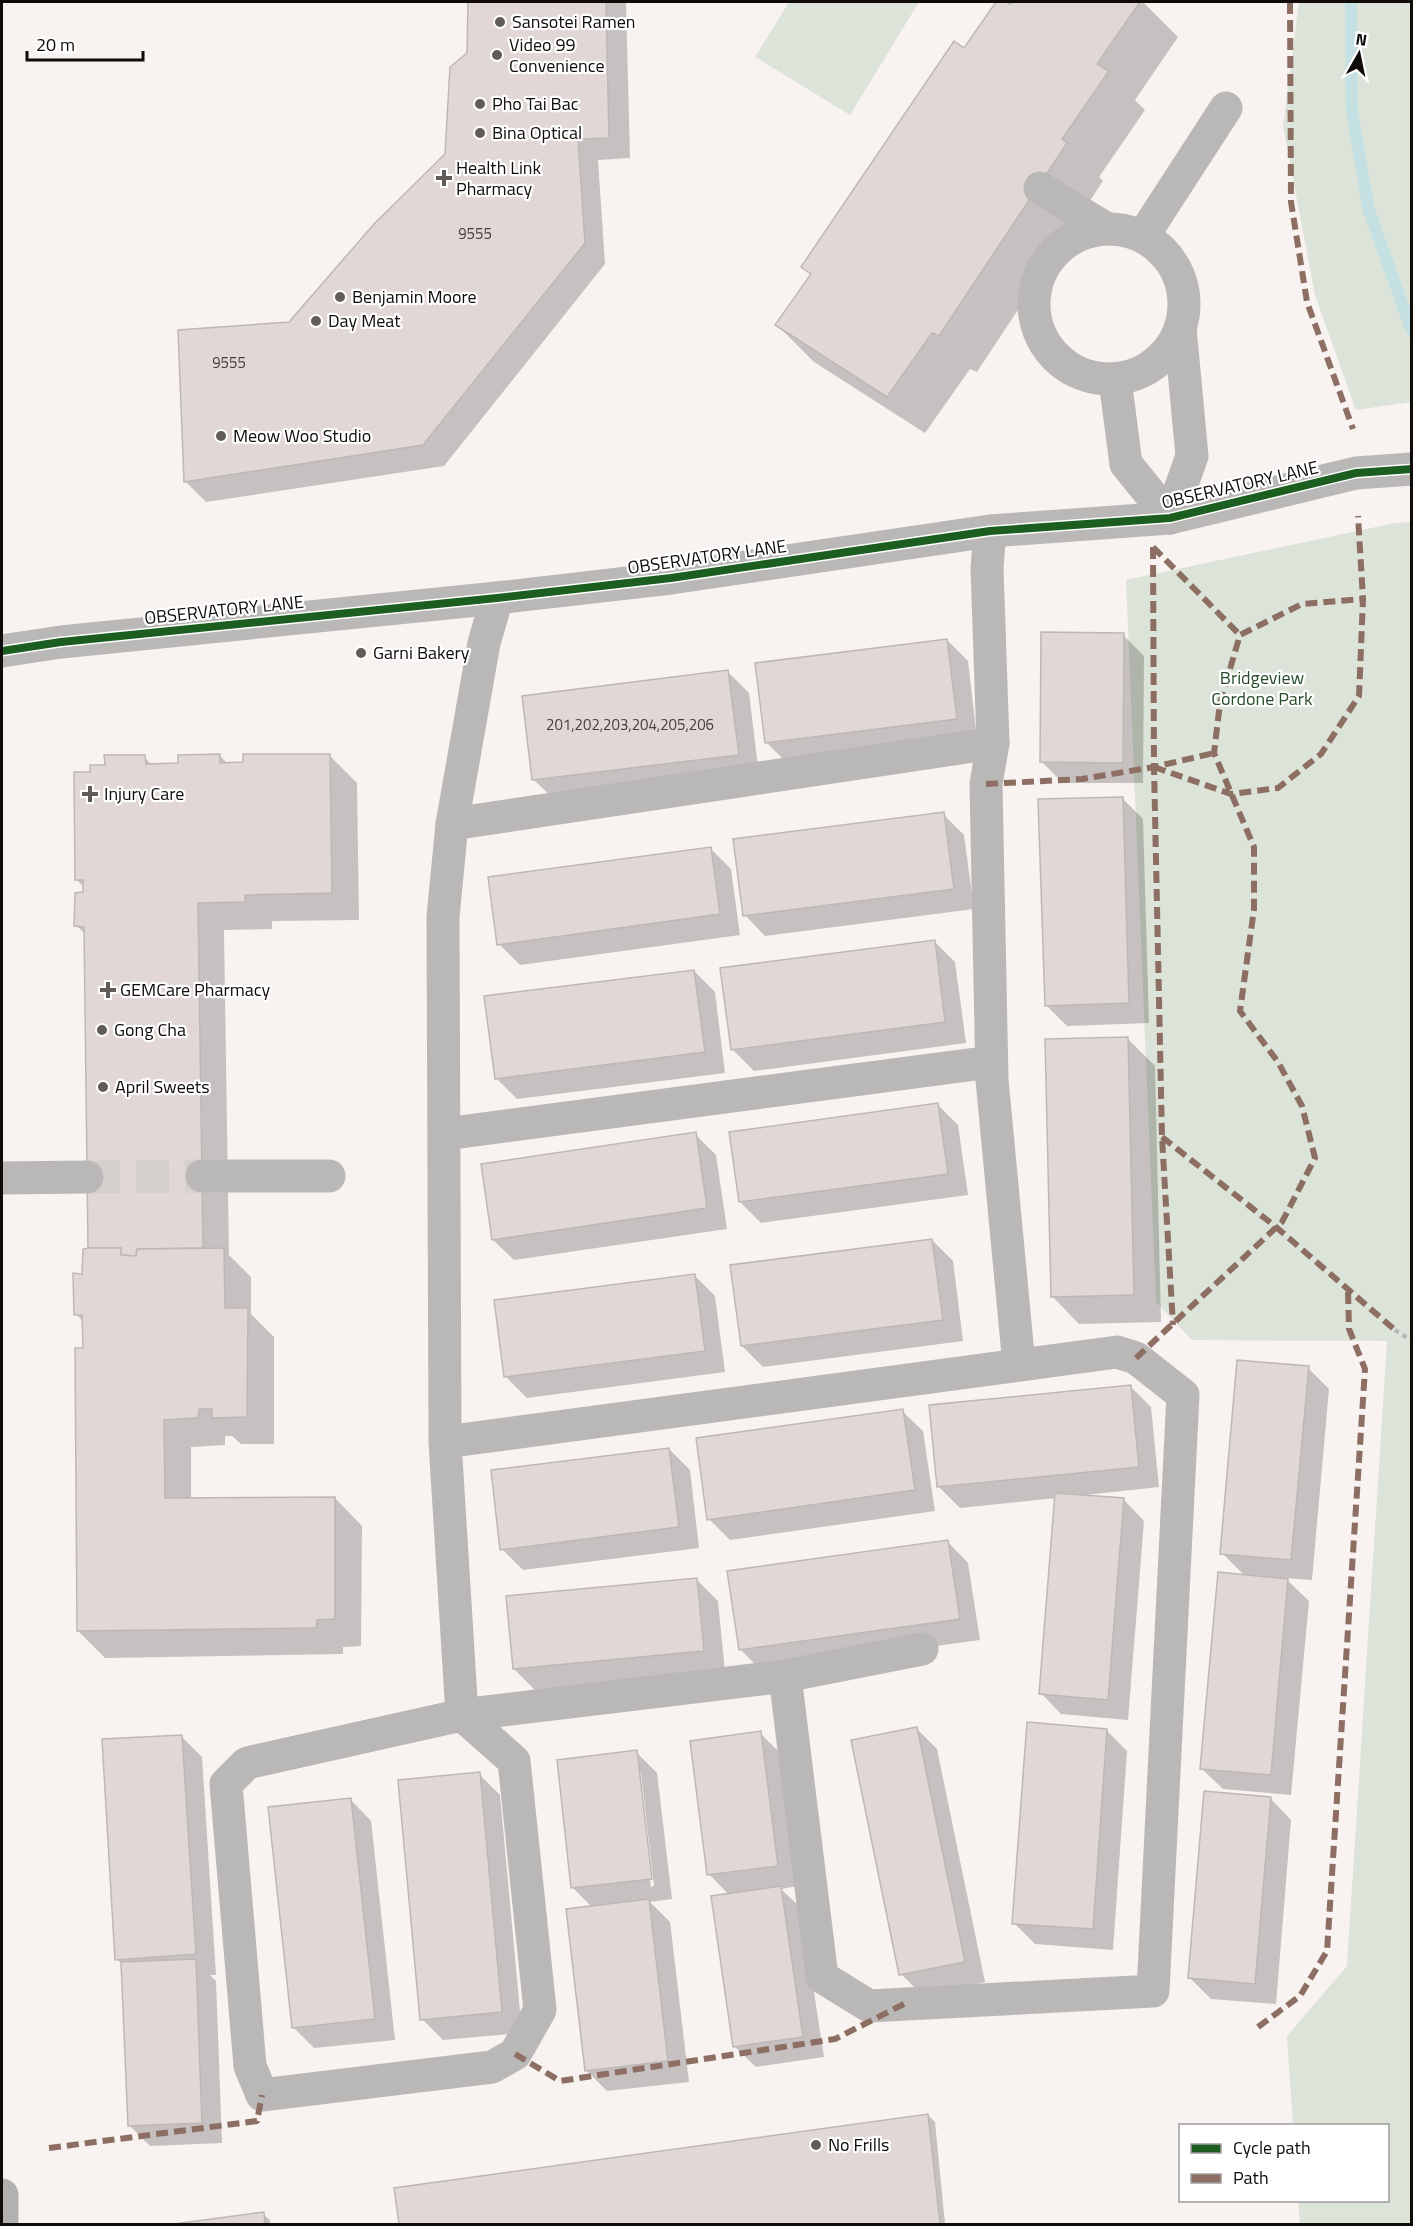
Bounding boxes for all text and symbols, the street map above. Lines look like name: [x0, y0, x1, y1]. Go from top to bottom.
place label: Sansotei Ramen: [512, 8, 635, 35]
marker: Sansotei Ramen: [493, 15, 507, 29]
scale bar: [27, 24, 142, 62]
north arrow: [1329, 24, 1389, 84]
text: N: [1354, 26, 1369, 52]
text: 20 m: [36, 31, 75, 58]
place label: Video 99 Convenience: [509, 31, 604, 79]
marker: Video 99 Convenience: [490, 48, 504, 62]
place label: Pho Tai Bac: [492, 90, 579, 117]
marker: Pho Tai Bac: [473, 97, 487, 111]
place label: Bina Optical: [492, 119, 582, 146]
marker: Bina Optical: [473, 126, 487, 140]
place label: Health Link Pharmacy: [456, 154, 541, 202]
marker: Health Link Pharmacy: [437, 171, 451, 185]
house number: 9555: [458, 222, 492, 245]
place label: Benjamin Moore: [352, 283, 477, 310]
marker: Benjamin Moore: [333, 290, 347, 304]
place label: Day Meat: [328, 307, 401, 334]
marker: Day Meat: [309, 314, 323, 328]
house number: 9555: [212, 351, 246, 374]
place label: Meow Woo Studio: [233, 422, 371, 449]
marker: Meow Woo Studio: [214, 429, 228, 443]
street label: OBSERVATORY LANE: [1159, 453, 1321, 516]
street label: OBSERVATORY LANE: [626, 532, 788, 581]
street label: OBSERVATORY LANE: [143, 588, 305, 631]
place label: Garni Bakery: [373, 639, 470, 666]
marker: Garni Bakery: [354, 646, 368, 660]
park label: Bridgeview Cordone Park: [1211, 664, 1313, 712]
house number: 201,202,203,204,205,206: [546, 713, 714, 736]
place label: Injury Care: [104, 780, 184, 807]
marker: Injury Care: [81, 785, 99, 803]
place label: GEMCare Pharmacy: [120, 976, 271, 1003]
marker: GEMCare Pharmacy: [101, 983, 115, 997]
place label: Gong Cha: [114, 1016, 186, 1043]
marker: Gong Cha: [95, 1023, 109, 1037]
place label: April Sweets: [115, 1073, 210, 1100]
marker: April Sweets: [96, 1080, 110, 1094]
legend: [1179, 2124, 1389, 2202]
place label: No Frills: [828, 2131, 890, 2158]
text: Cycle path: [1233, 2134, 1311, 2161]
marker: No Frills: [809, 2138, 823, 2152]
text: Path: [1233, 2164, 1269, 2191]

